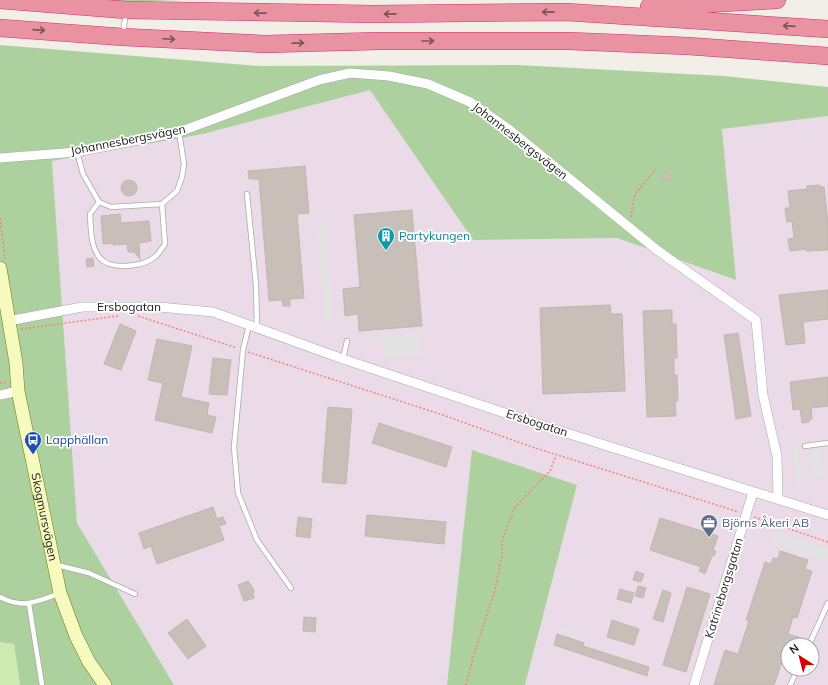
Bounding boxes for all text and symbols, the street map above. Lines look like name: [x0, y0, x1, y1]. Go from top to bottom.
one-way arrow: [542, 8, 555, 16]
one-way arrow: [254, 9, 267, 17]
one-way arrow: [384, 10, 397, 18]
one-way arrow: [783, 23, 796, 30]
one-way arrow: [32, 27, 45, 34]
one-way arrow: [162, 35, 175, 43]
one-way arrow: [421, 37, 434, 45]
one-way arrow: [291, 39, 304, 47]
street label: Johannesbergsvägen: [470, 99, 571, 183]
street label: Johannesbergsvägen: [69, 121, 187, 158]
building icon: Partykungen: [376, 226, 396, 251]
place label: Partykungen: [399, 228, 470, 243]
street label: Ersbogatan: [97, 299, 161, 314]
street label: Ersbogatan: [504, 405, 570, 440]
bus stop icon: Lapphällan: [23, 430, 43, 455]
place label: Lapphällan: [46, 432, 108, 447]
street label: Skogmursvägen: [28, 471, 61, 562]
office icon: Björns Åkeri AB: [699, 513, 719, 538]
place label: Björns Åkeri AB: [722, 515, 809, 530]
street label: Katrineborgsgatan: [701, 536, 746, 640]
north arrow: [780, 637, 820, 677]
text: N: [787, 641, 802, 657]

